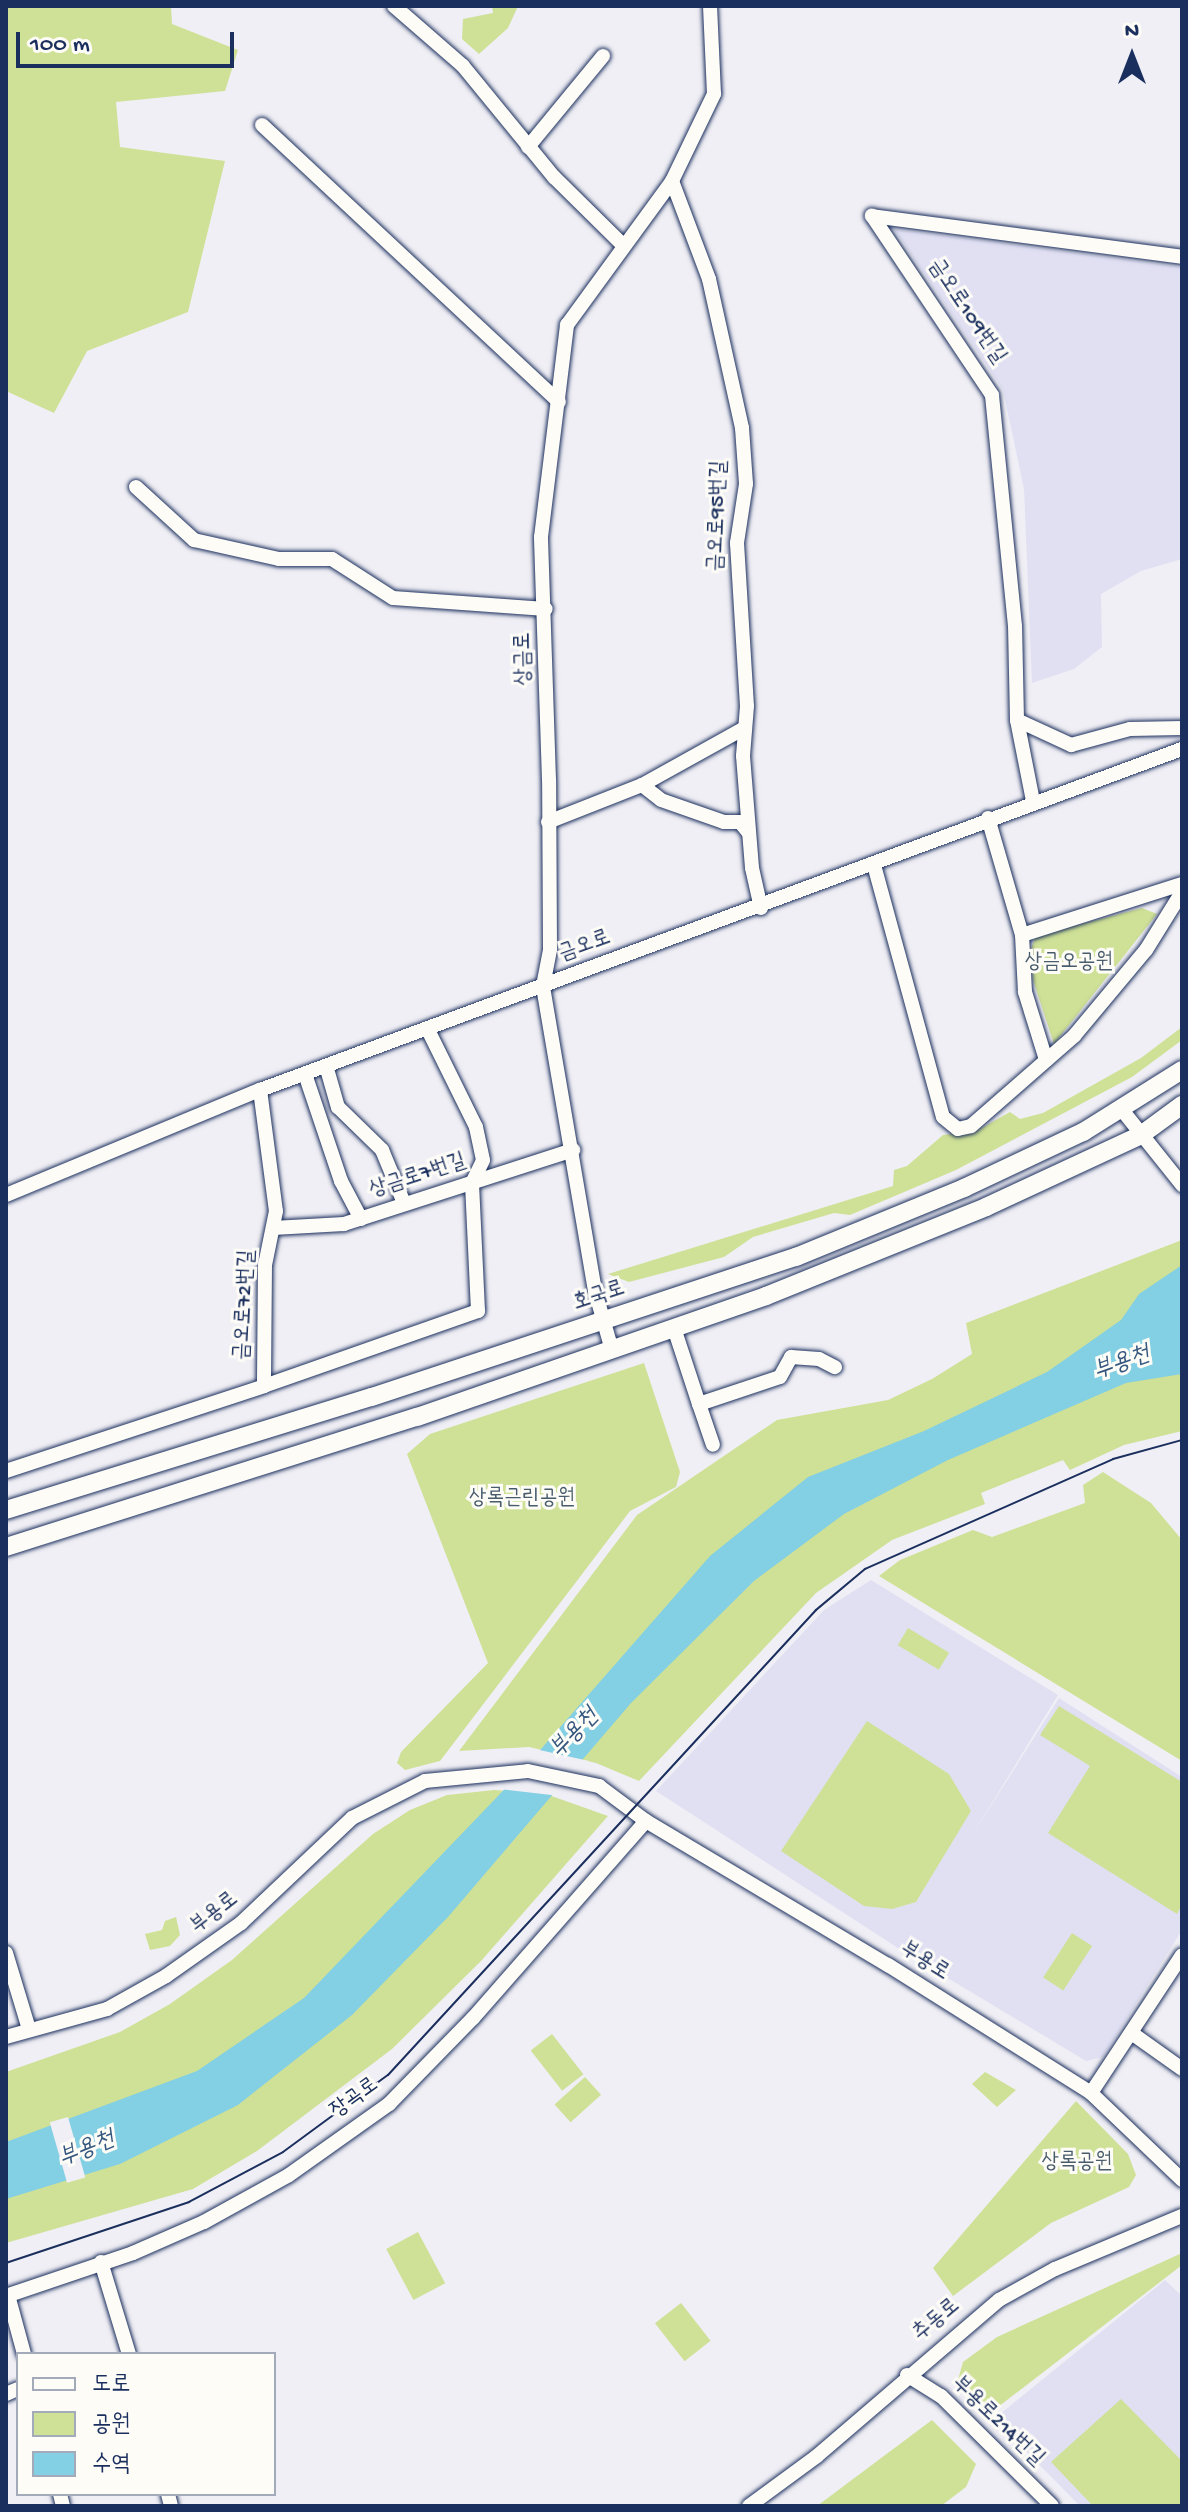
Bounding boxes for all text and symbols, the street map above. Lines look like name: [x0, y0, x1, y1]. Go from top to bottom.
scale bar: [20, 16, 238, 66]
north arrow: [1092, 16, 1172, 96]
text: N: [1125, 19, 1139, 45]
text: 100 m: [30, 31, 90, 60]
street label: 금오로109번길: [921, 254, 1011, 370]
street label: 금오로95번길: [704, 460, 734, 572]
street label: 상금로: [511, 632, 539, 686]
street label: 금오로: [556, 926, 614, 968]
park label: 상금오공원: [1025, 951, 1113, 977]
street label: 상금로7번길: [366, 1149, 470, 1205]
street label: 금오로72번길: [230, 1249, 262, 1361]
street label: 호국로: [570, 1276, 628, 1318]
water label: 부용천: [1090, 1341, 1154, 1387]
park label: 상록근린공원: [469, 1487, 575, 1513]
water label: 부용천: [545, 1703, 605, 1765]
street label: 부용로: [186, 1887, 244, 1941]
street label: 부용로: [894, 1937, 954, 1987]
street label: 장곡로: [326, 2073, 384, 2125]
water label: 부용천: [55, 2126, 119, 2174]
park label: 상록공원: [1042, 2151, 1112, 2177]
street label: 추동로: [908, 2294, 966, 2348]
legend: [16, 2352, 276, 2496]
text: 도로: [92, 2371, 131, 2400]
street label: 부용로214번길: [945, 2371, 1049, 2473]
text: 공원: [92, 2411, 131, 2440]
text: 수역: [92, 2451, 131, 2480]

